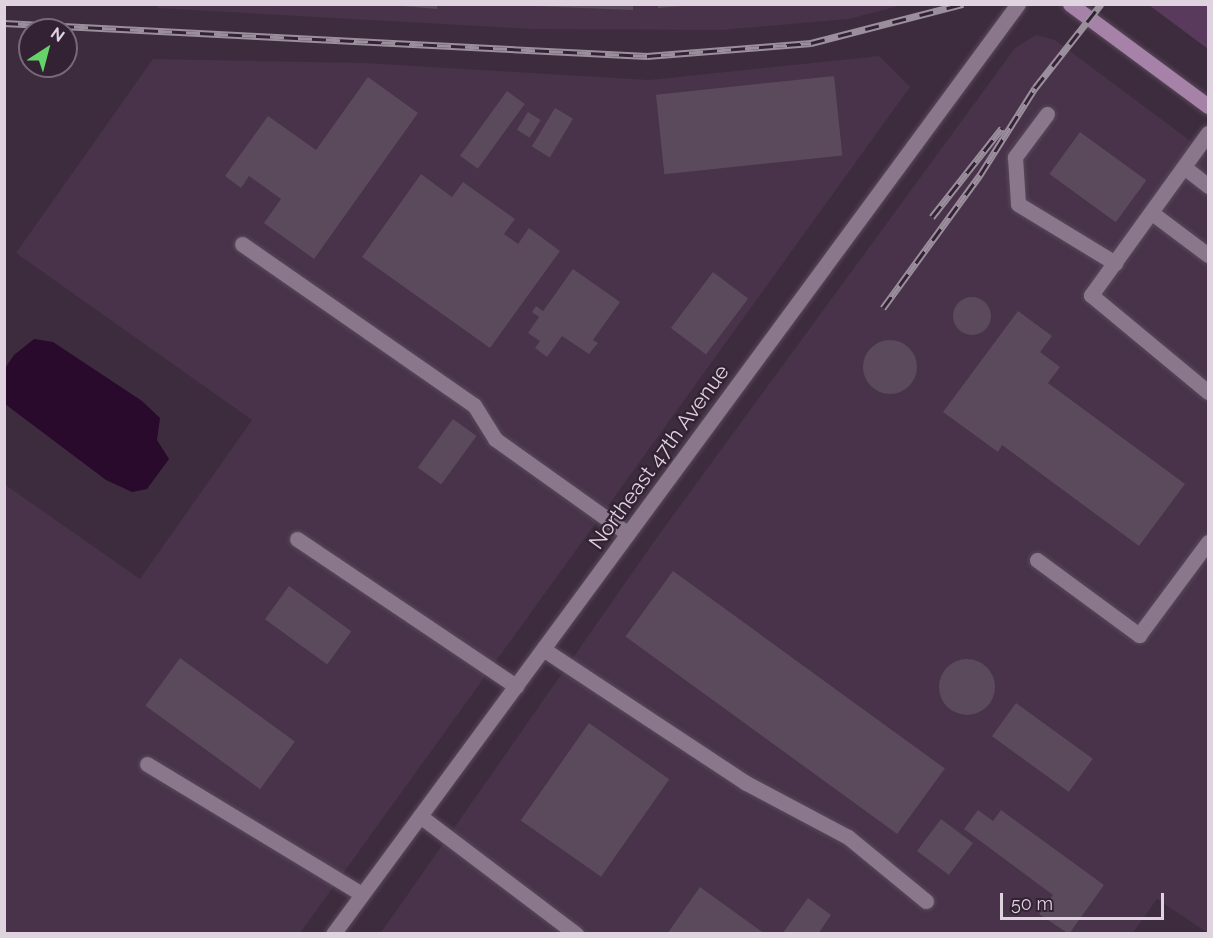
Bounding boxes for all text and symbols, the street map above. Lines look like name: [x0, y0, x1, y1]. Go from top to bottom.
north arrow: [18, 18, 78, 78]
text: N: [47, 23, 68, 46]
street label: Northeast 47th Avenue: [583, 360, 735, 554]
scale bar: [1003, 881, 1166, 919]
text: 50 m: [1011, 893, 1053, 914]

